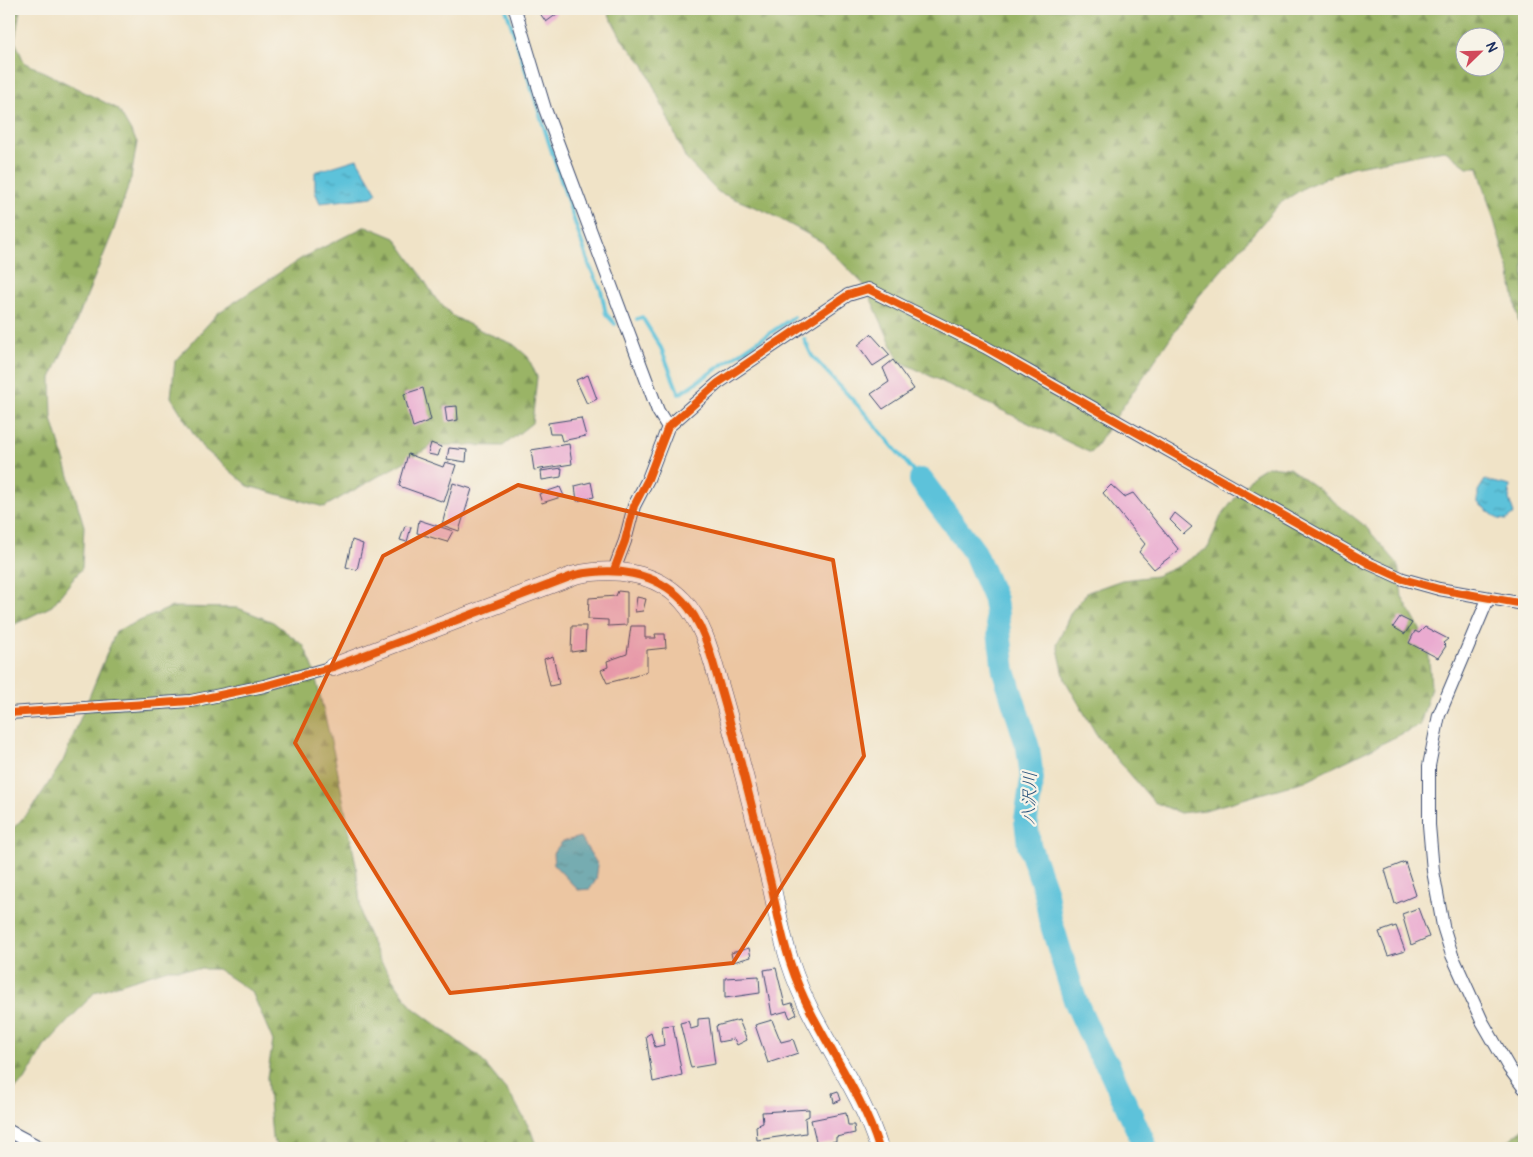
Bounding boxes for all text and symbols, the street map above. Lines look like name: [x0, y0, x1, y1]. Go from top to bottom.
north arrow: [1456, 28, 1506, 78]
text: N: [1482, 39, 1501, 55]
water label: 八沢川: [1017, 771, 1042, 825]

